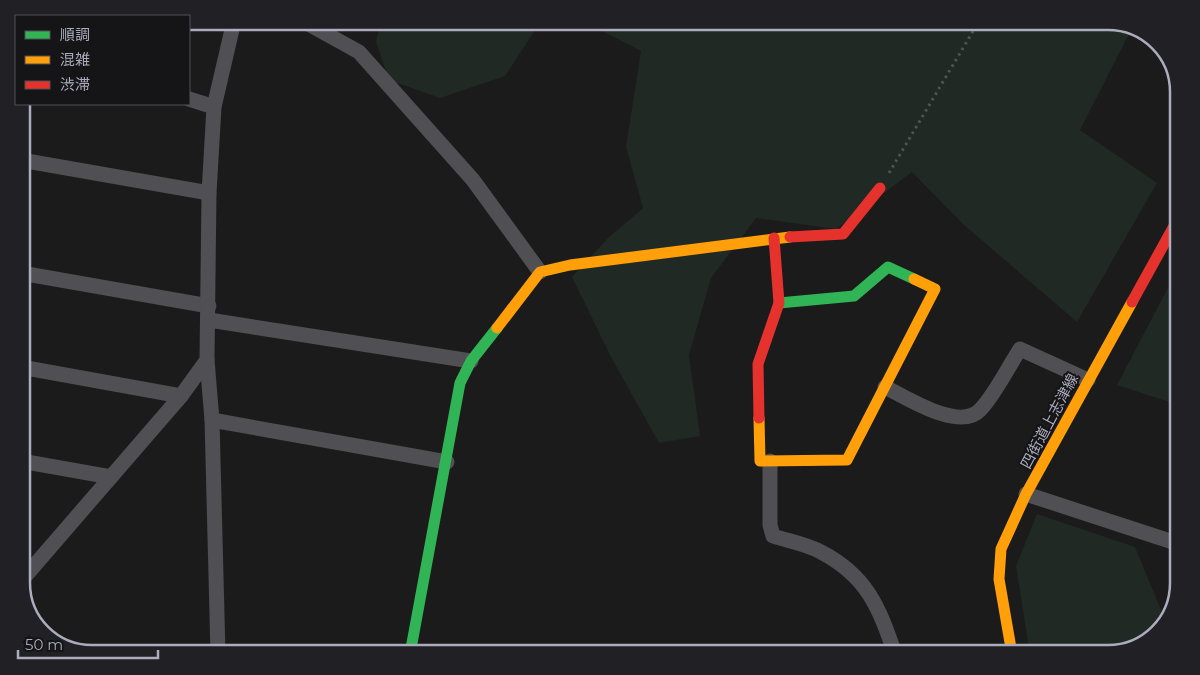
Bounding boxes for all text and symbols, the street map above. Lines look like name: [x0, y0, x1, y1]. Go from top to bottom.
legend: [15, 15, 190, 105]
text: 順調: [60, 25, 90, 44]
text: 混雑: [60, 50, 90, 69]
text: 渋滞: [60, 75, 90, 94]
street label: 四街道上志津線: [1016, 370, 1082, 472]
scale bar: [18, 628, 158, 660]
text: 50 m: [25, 635, 63, 654]

